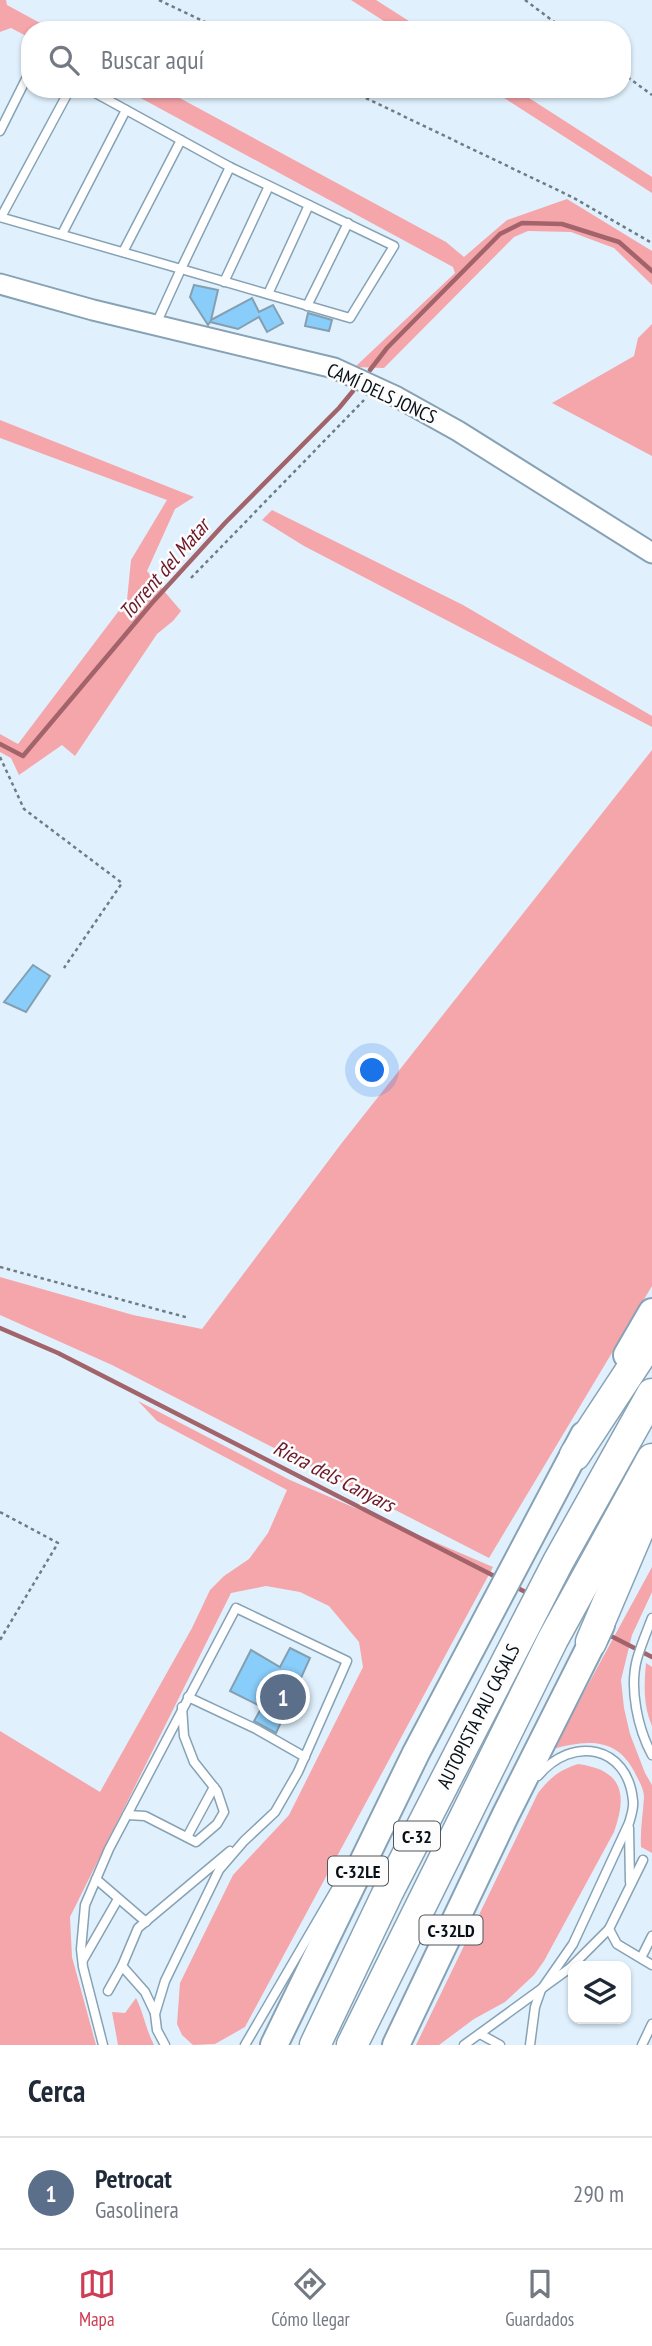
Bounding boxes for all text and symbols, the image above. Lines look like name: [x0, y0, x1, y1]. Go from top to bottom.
search box: [21, 21, 631, 98]
icon: search: [45, 41, 83, 79]
text: Buscar aquí: [101, 43, 204, 76]
street label: CAMÍ DELS JONCS: [323, 357, 441, 429]
water label: Torrent del Matar: [113, 511, 217, 625]
your location: [355, 1053, 389, 1087]
water label: Riera dels Canyars: [269, 1434, 401, 1519]
street label: AUTOPISTA PAU CASALS: [431, 1640, 525, 1792]
pin: 1: [260, 1671, 306, 1723]
road number: C-32: [394, 1822, 440, 1850]
road number: C-32LE: [328, 1856, 388, 1885]
road number: C-32LD: [420, 1916, 482, 1944]
map controls: [568, 1961, 631, 2024]
button: layers: [568, 1961, 631, 2024]
text: Cerca: [28, 2071, 85, 2110]
text: Petrocat: [95, 2162, 172, 2195]
text: 1: [46, 2179, 57, 2208]
text: 290 m: [573, 2179, 624, 2208]
text: Gasolinera: [95, 2195, 179, 2224]
tab: Mapa: [78, 2265, 116, 2331]
tab: Cómo llegar: [271, 2265, 350, 2331]
tab: Guardados: [505, 2265, 574, 2331]

